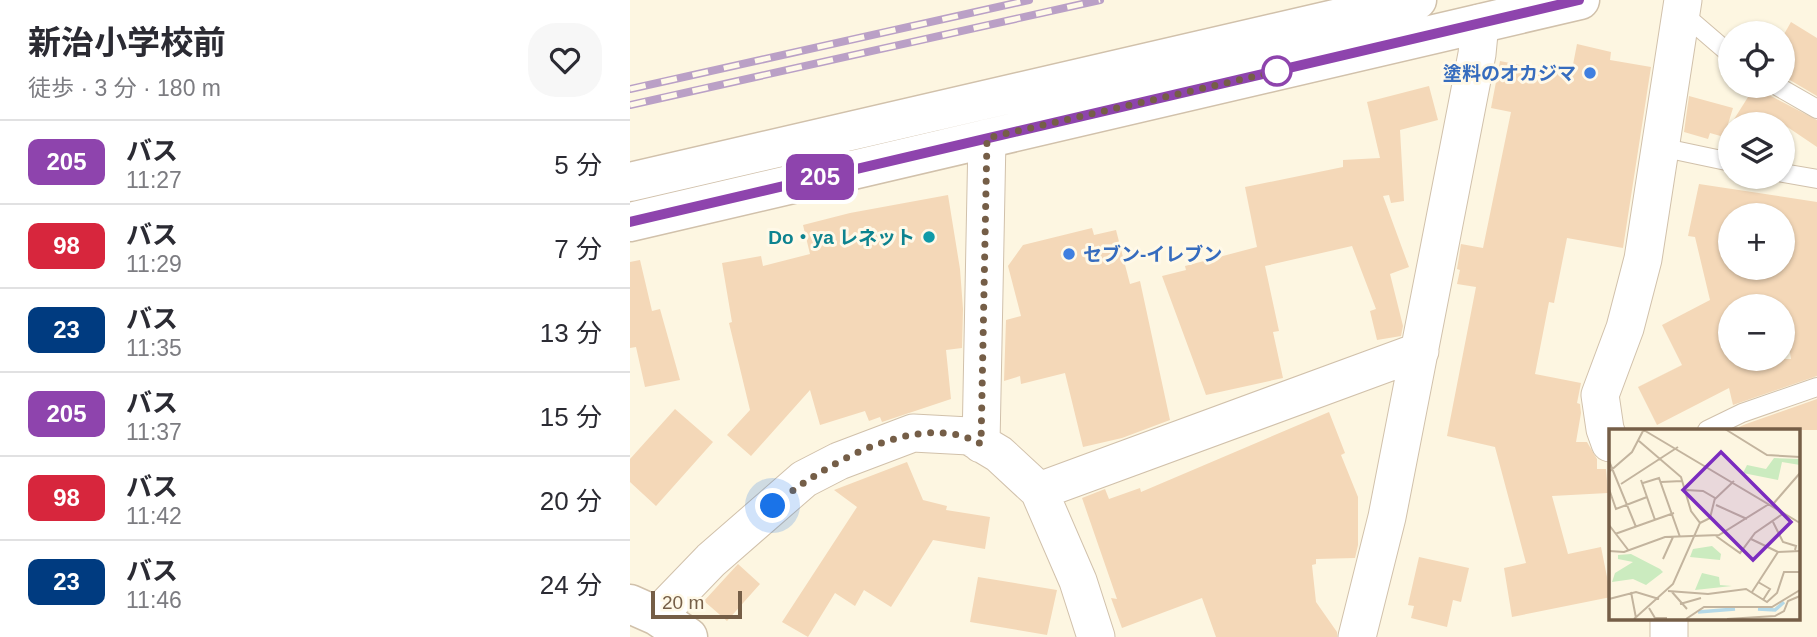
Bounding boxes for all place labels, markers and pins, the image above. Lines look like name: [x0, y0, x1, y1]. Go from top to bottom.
unlabelled marker: [1262, 56, 1292, 86]
place label: 塗料のオカジマ: [1443, 63, 1576, 84]
marker: 塗料のオカジマ: [1582, 65, 1598, 81]
place label: Do・ya レネット: [768, 227, 915, 248]
marker: Do・ya レネット: [921, 229, 937, 245]
place label: セブン-イレブン: [1083, 244, 1222, 265]
marker: セブン-イレブン: [1061, 246, 1077, 262]

